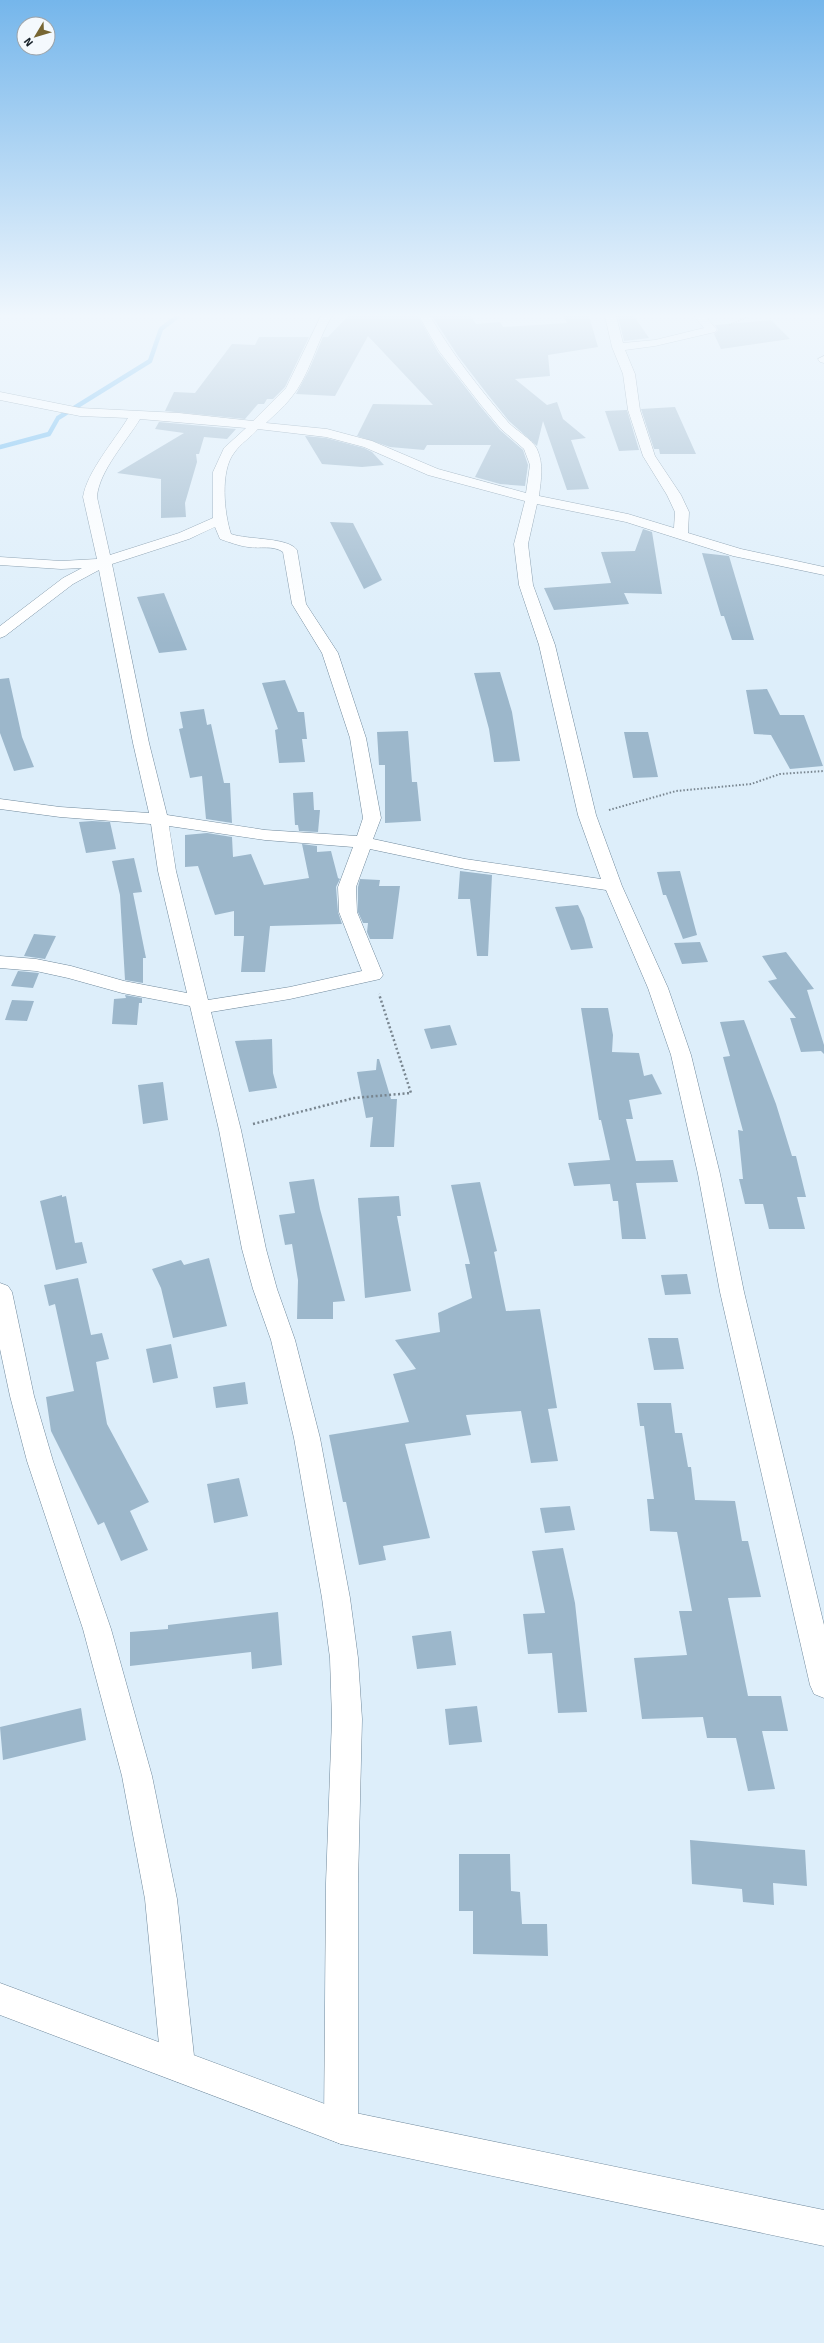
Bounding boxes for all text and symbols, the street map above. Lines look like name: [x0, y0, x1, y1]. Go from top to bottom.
north arrow: [16, 16, 56, 56]
text: N: [21, 35, 36, 49]

